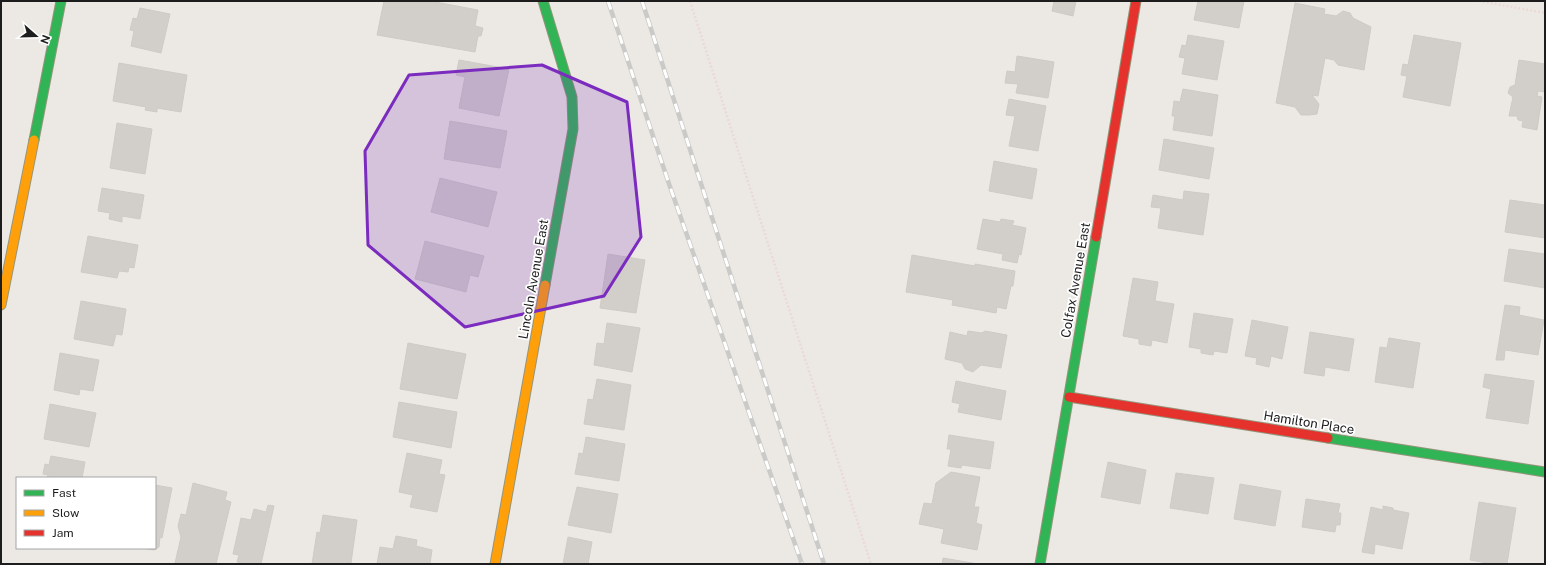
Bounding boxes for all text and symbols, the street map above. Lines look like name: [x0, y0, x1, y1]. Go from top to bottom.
north arrow: [16, 16, 56, 56]
text: N: [38, 33, 53, 46]
street label: Lincoln Avenue East: [516, 218, 551, 340]
street label: Colfax Avenue East: [1058, 221, 1093, 339]
street label: Hamilton Place: [1262, 408, 1355, 437]
legend: [16, 477, 156, 549]
text: Fast: [52, 486, 77, 500]
text: Slow: [52, 506, 80, 520]
text: Jam: [52, 526, 74, 540]

